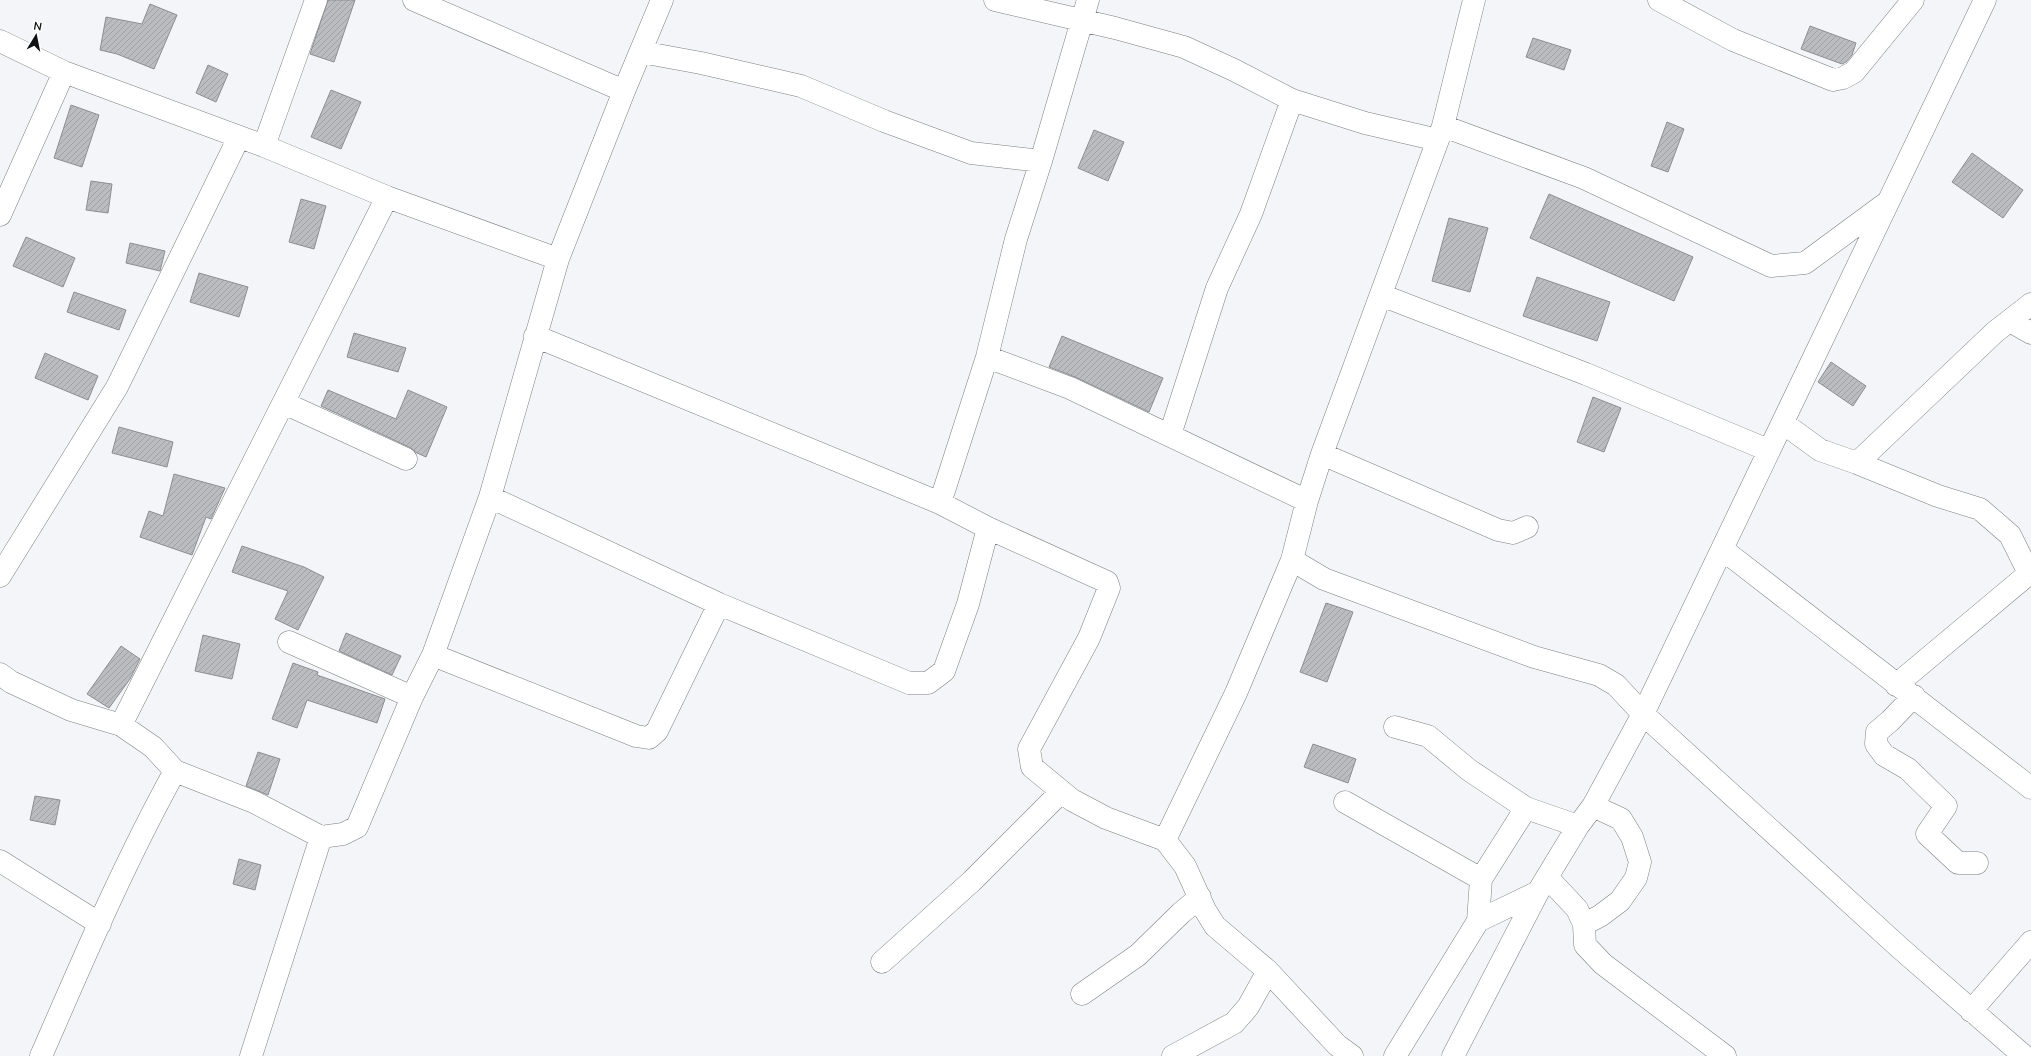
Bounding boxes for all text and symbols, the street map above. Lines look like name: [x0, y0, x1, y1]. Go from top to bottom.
north arrow: [16, 16, 56, 56]
text: N: [32, 19, 43, 34]

